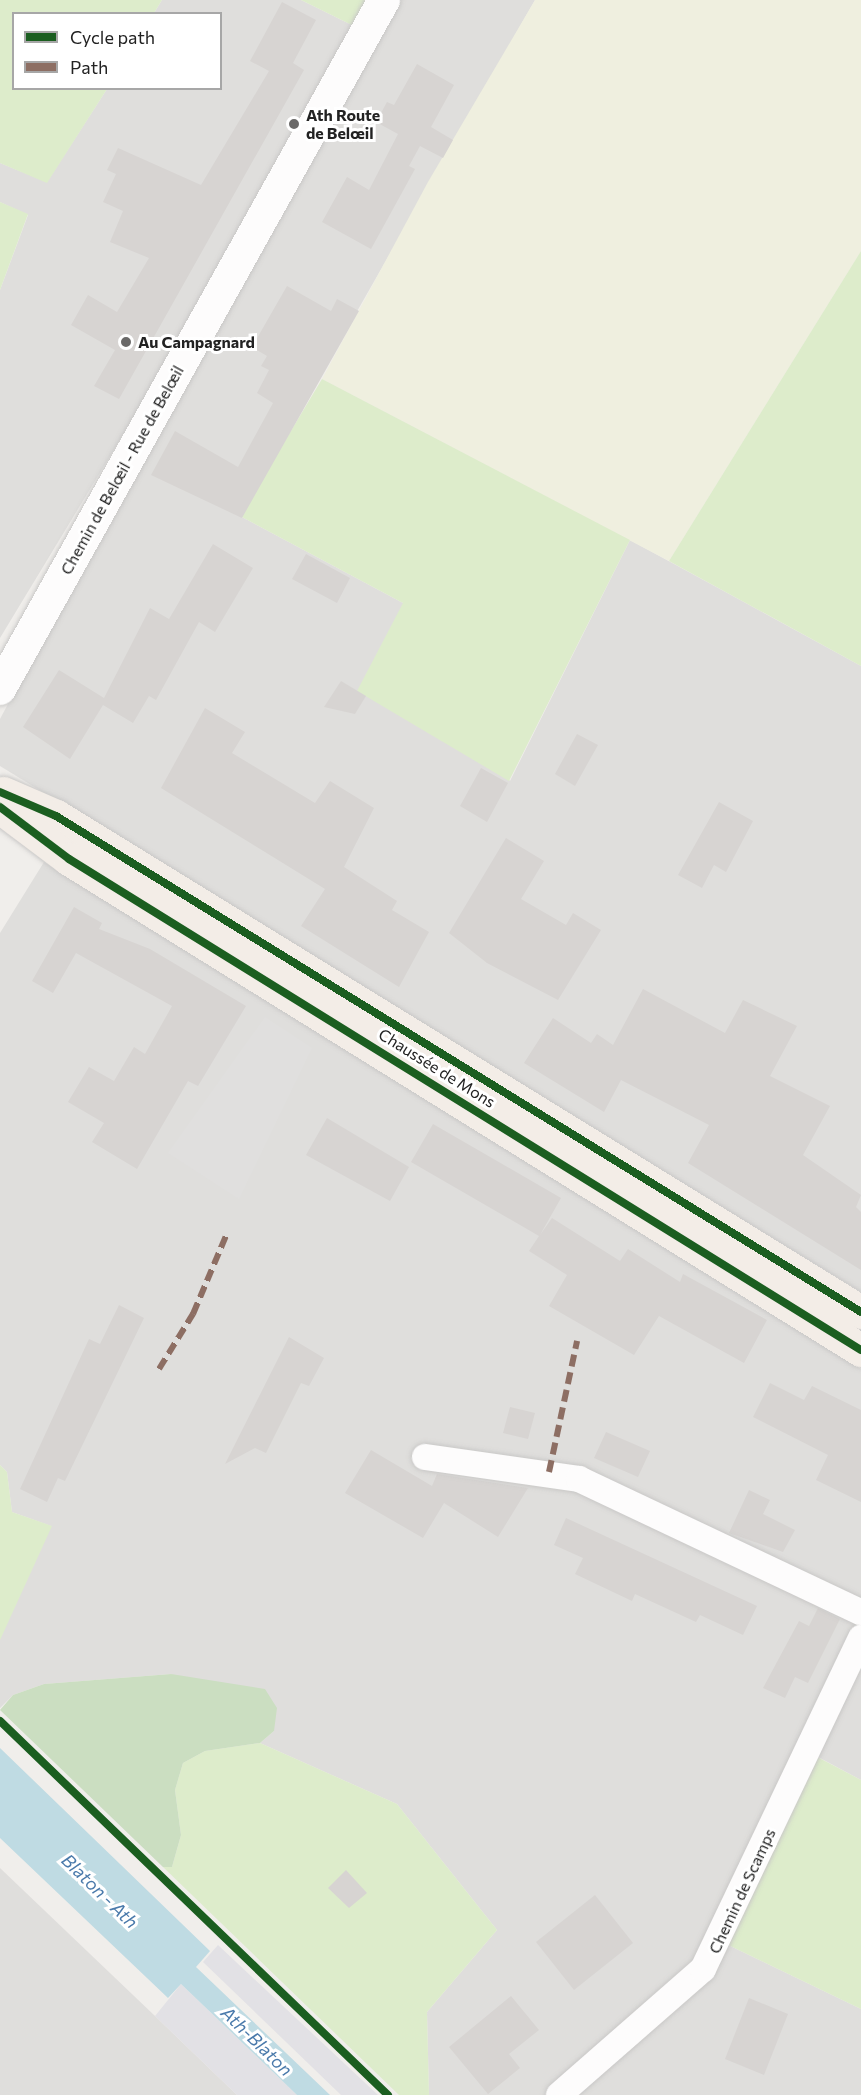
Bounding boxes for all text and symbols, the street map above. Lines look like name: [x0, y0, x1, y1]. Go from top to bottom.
legend: [12, 12, 222, 90]
text: Cycle path: [70, 26, 155, 48]
text: Path: [70, 56, 108, 78]
place label: Ath Route de Belœil: [306, 105, 380, 143]
marker: Ath Route de Belœil: [287, 117, 301, 131]
place label: Au Campagnard: [138, 332, 255, 352]
marker: Au Campagnard: [119, 335, 133, 349]
street label: Chemin de Belœil - Rue de Belœil: [56, 362, 188, 578]
street label: Chaussée de Mons: [375, 1024, 499, 1112]
street label: Chemin de Scamps: [705, 1825, 779, 1957]
water label: Blaton - Ath: [57, 1849, 143, 1933]
water label: Ath-Blaton: [217, 2002, 297, 2080]

